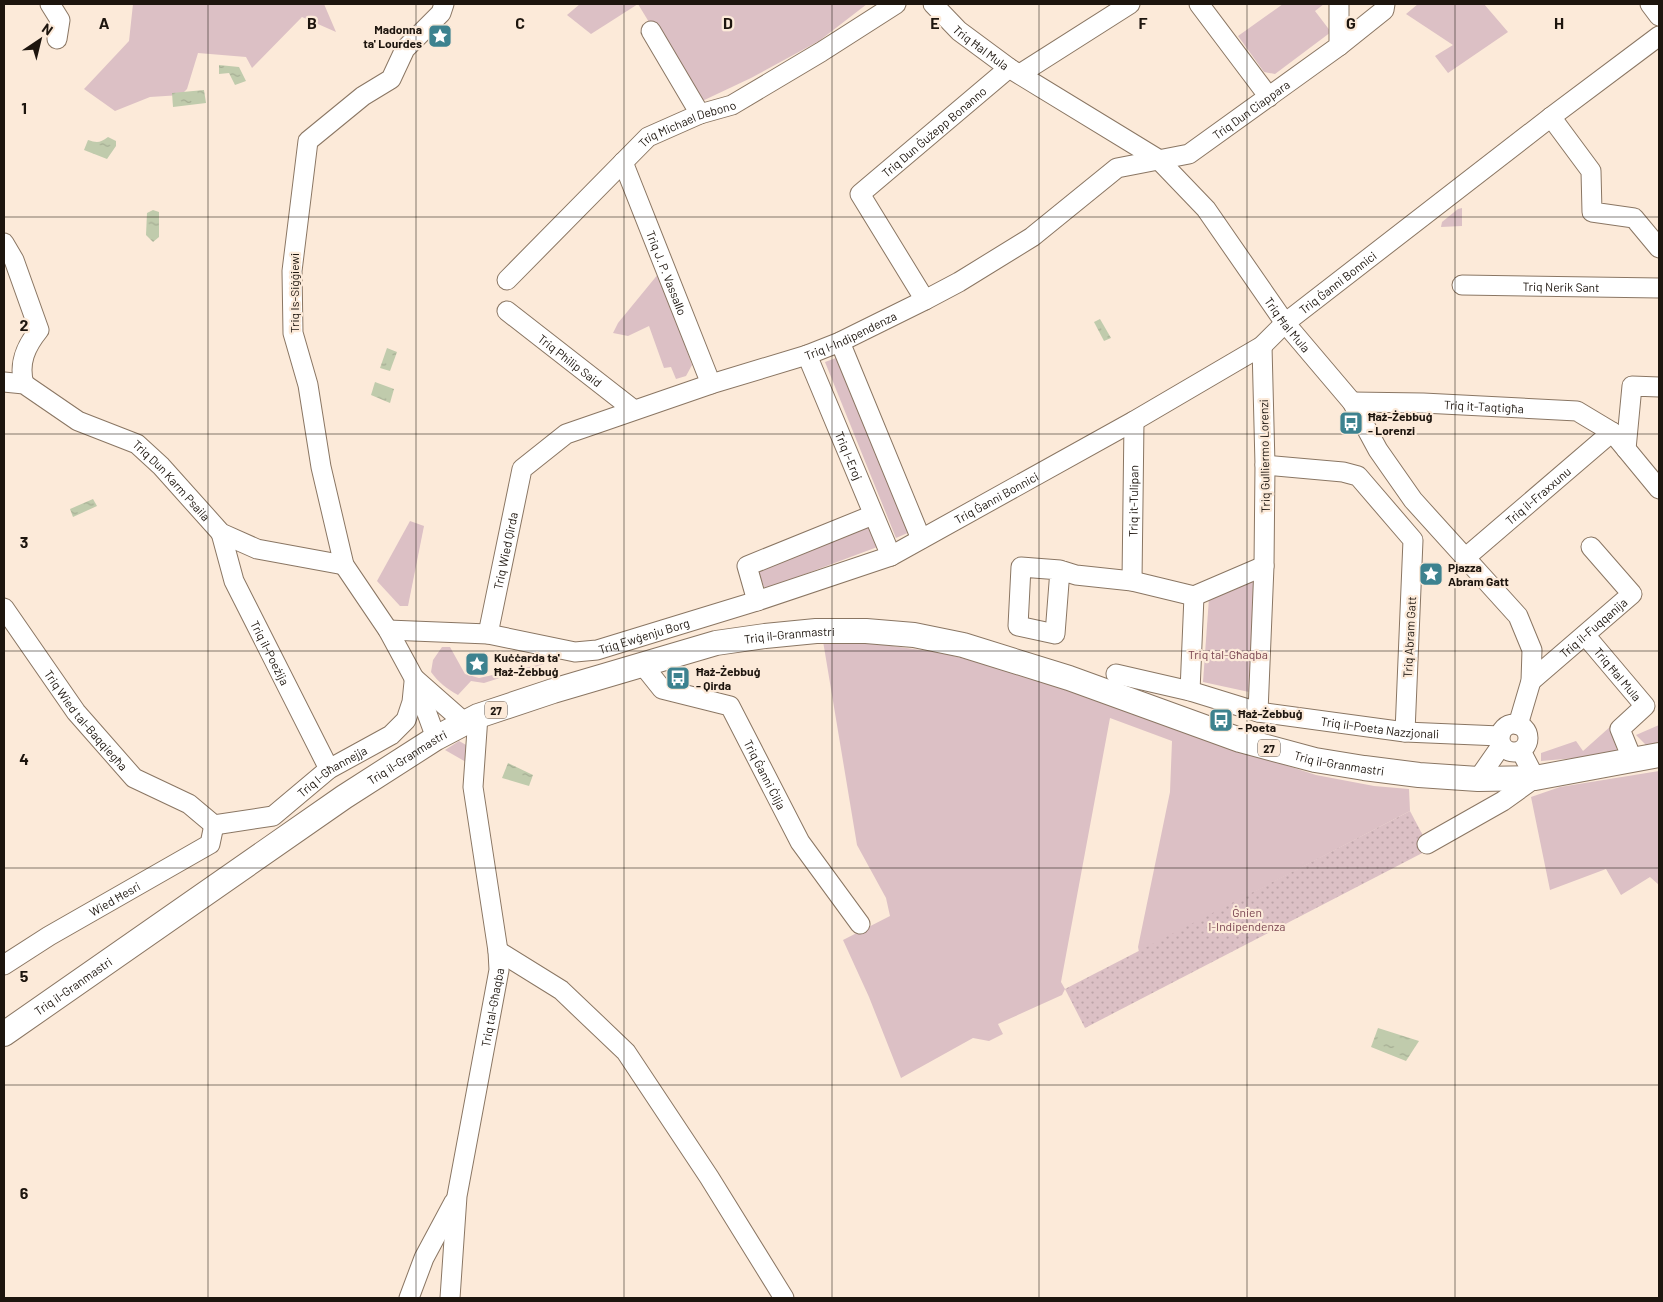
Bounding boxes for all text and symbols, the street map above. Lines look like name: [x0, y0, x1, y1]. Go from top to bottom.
text: A: [99, 13, 110, 32]
text: B: [307, 13, 317, 32]
text: C: [515, 13, 525, 32]
text: D: [723, 13, 733, 32]
text: E: [930, 13, 940, 32]
text: F: [1139, 13, 1148, 32]
text: G: [1346, 13, 1356, 32]
text: H: [1554, 13, 1564, 32]
north arrow: [15, 15, 65, 65]
text: N: [39, 19, 56, 39]
place label: Madonna ta' Lourdes: [363, 22, 422, 50]
street label: Triq Ħal Mula: [950, 22, 1012, 73]
place icon: Madonna ta' Lourdes: [427, 23, 453, 49]
street label: Triq Dun Ciappara: [1210, 77, 1292, 142]
street label: Triq Dun Ġużepp Bonanno: [879, 83, 989, 180]
street label: Triq Michael Debono: [635, 97, 738, 150]
text: 1: [21, 98, 27, 117]
street label: Triq J. P. Vassallo: [644, 228, 690, 317]
street label: Triq Ġanni Bonnici: [1296, 248, 1379, 317]
street label: Triq Is-Siġġiewi: [287, 253, 301, 333]
street label: Triq Nerik Sant: [1522, 279, 1600, 294]
street label: Triq Ħal Mula: [1262, 294, 1313, 355]
street label: Triq l-Indipendenza: [802, 308, 899, 362]
text: 2: [20, 315, 29, 334]
street label: Triq Philip Said: [535, 331, 605, 389]
street label: Triq it-Taqtigħa: [1444, 397, 1524, 415]
street label: Triq Gulliermo Lorenzi: [1256, 399, 1272, 513]
place label: Ħaż-Żebbuġ - Lorenzi: [1368, 409, 1433, 437]
bus stop icon: Ħaż-Żebbuġ - Lorenzi: [1338, 410, 1364, 436]
street label: Triq l-Eroj: [833, 429, 865, 482]
street label: Triq Dun Karm Psaila: [130, 437, 213, 523]
street label: Triq il-Fraxxunu: [1502, 464, 1573, 527]
street label: Triq it-Tulipan: [1126, 465, 1140, 537]
street label: Triq Ġanni Bonnici: [952, 469, 1041, 526]
street label: Triq Wied Qirda: [490, 511, 520, 591]
text: 3: [20, 532, 28, 551]
place label: Pjazza Abram Gatt: [1448, 560, 1509, 588]
place icon: Pjazza Abram Gatt: [1418, 561, 1444, 587]
street label: Triq il-Fuqqanija: [1557, 595, 1630, 660]
street label: Triq Abram Gatt: [1400, 596, 1418, 678]
street label: Triq Ewġenju Borg: [597, 615, 691, 656]
street label: Triq il-Poeżija: [248, 618, 292, 687]
street label: Triq il-Granmastri: [743, 624, 835, 646]
street label: Triq Ħal Mula: [1591, 644, 1644, 704]
park label: Triq tal-Għaqba: [1188, 647, 1268, 661]
place label: Kuċċarda ta' Ħaż-Żebbuġ: [494, 650, 560, 678]
place icon: Kuċċarda ta' Ħaż-Żebbuġ: [464, 651, 490, 677]
place label: Ħaż-Żebbuġ - Qirda: [696, 664, 761, 692]
bus stop icon: Ħaż-Żebbuġ - Qirda: [665, 665, 691, 691]
street label: Triq Wied tal-Baqqiegħa: [42, 667, 131, 773]
road number: 27: [485, 702, 507, 718]
place label: Ħaż-Żebbuġ - Poeta: [1238, 706, 1303, 734]
bus stop icon: Ħaż-Żebbuġ - Poeta: [1208, 707, 1234, 733]
street label: Triq il-Poeta Nazzjonali: [1320, 714, 1439, 740]
street label: Triq il-Granmastri: [365, 727, 449, 787]
street label: Triq Ġanni Ċilja: [741, 737, 789, 812]
road number: 27: [1258, 740, 1280, 756]
street label: Triq l-Għannejja: [294, 743, 369, 800]
street label: Triq il-Granmastri: [1293, 748, 1385, 778]
text: 4: [19, 749, 29, 768]
street label: Wied Ħesri: [87, 879, 142, 919]
park label: Ġnien l-Indipendenza: [1209, 905, 1285, 933]
street label: Triq il-Granmastri: [31, 954, 114, 1018]
text: 5: [20, 966, 29, 985]
street label: Triq tal-Għaqba: [478, 967, 506, 1048]
text: 6: [20, 1183, 29, 1202]

